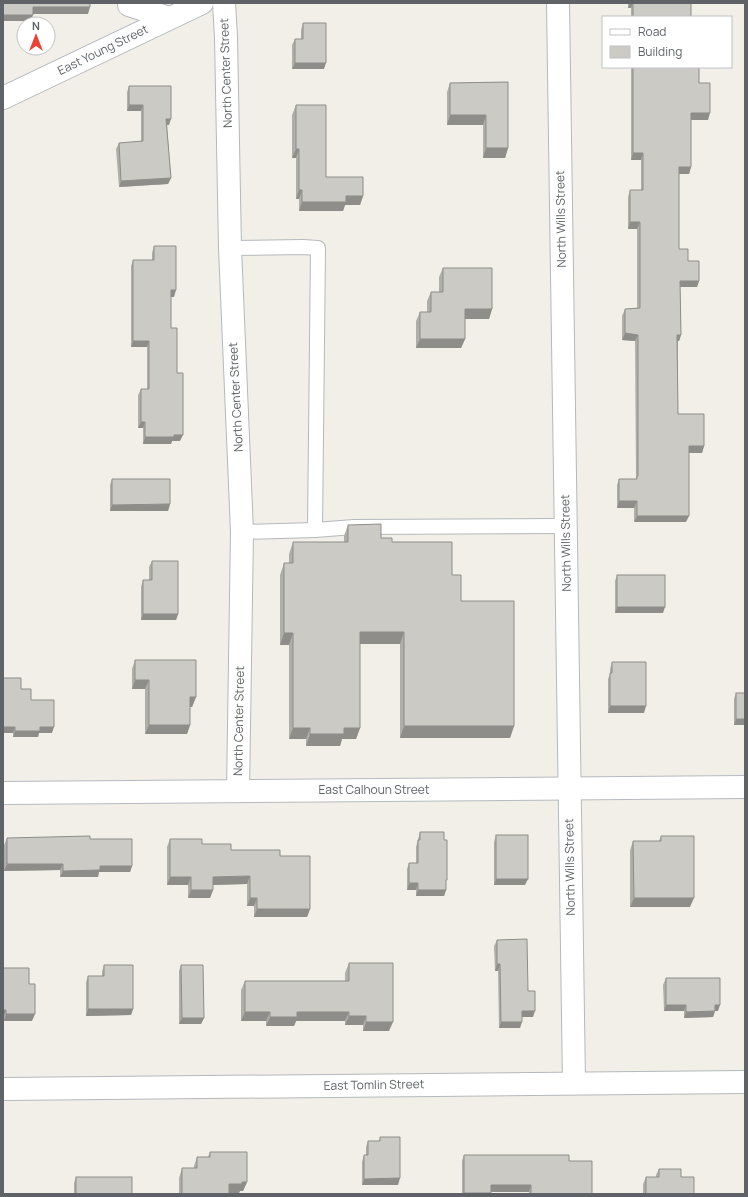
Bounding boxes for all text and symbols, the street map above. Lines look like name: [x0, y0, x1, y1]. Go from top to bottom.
north arrow: [16, 16, 56, 56]
legend: [602, 16, 732, 68]
text: N: [32, 18, 40, 33]
street label: North Center Street: [215, 18, 236, 128]
street label: East Young Street: [55, 20, 151, 79]
text: Road: [638, 23, 666, 40]
text: Building: [638, 43, 682, 60]
street label: North Wills Street: [551, 170, 570, 268]
street label: North Center Street: [224, 341, 247, 452]
street label: North Wills Street: [556, 494, 575, 592]
street label: North Center Street: [229, 666, 248, 776]
street label: East Calhoun Street: [318, 781, 430, 798]
street label: North Wills Street: [560, 818, 579, 916]
street label: East Tomlin Street: [323, 1075, 425, 1094]

